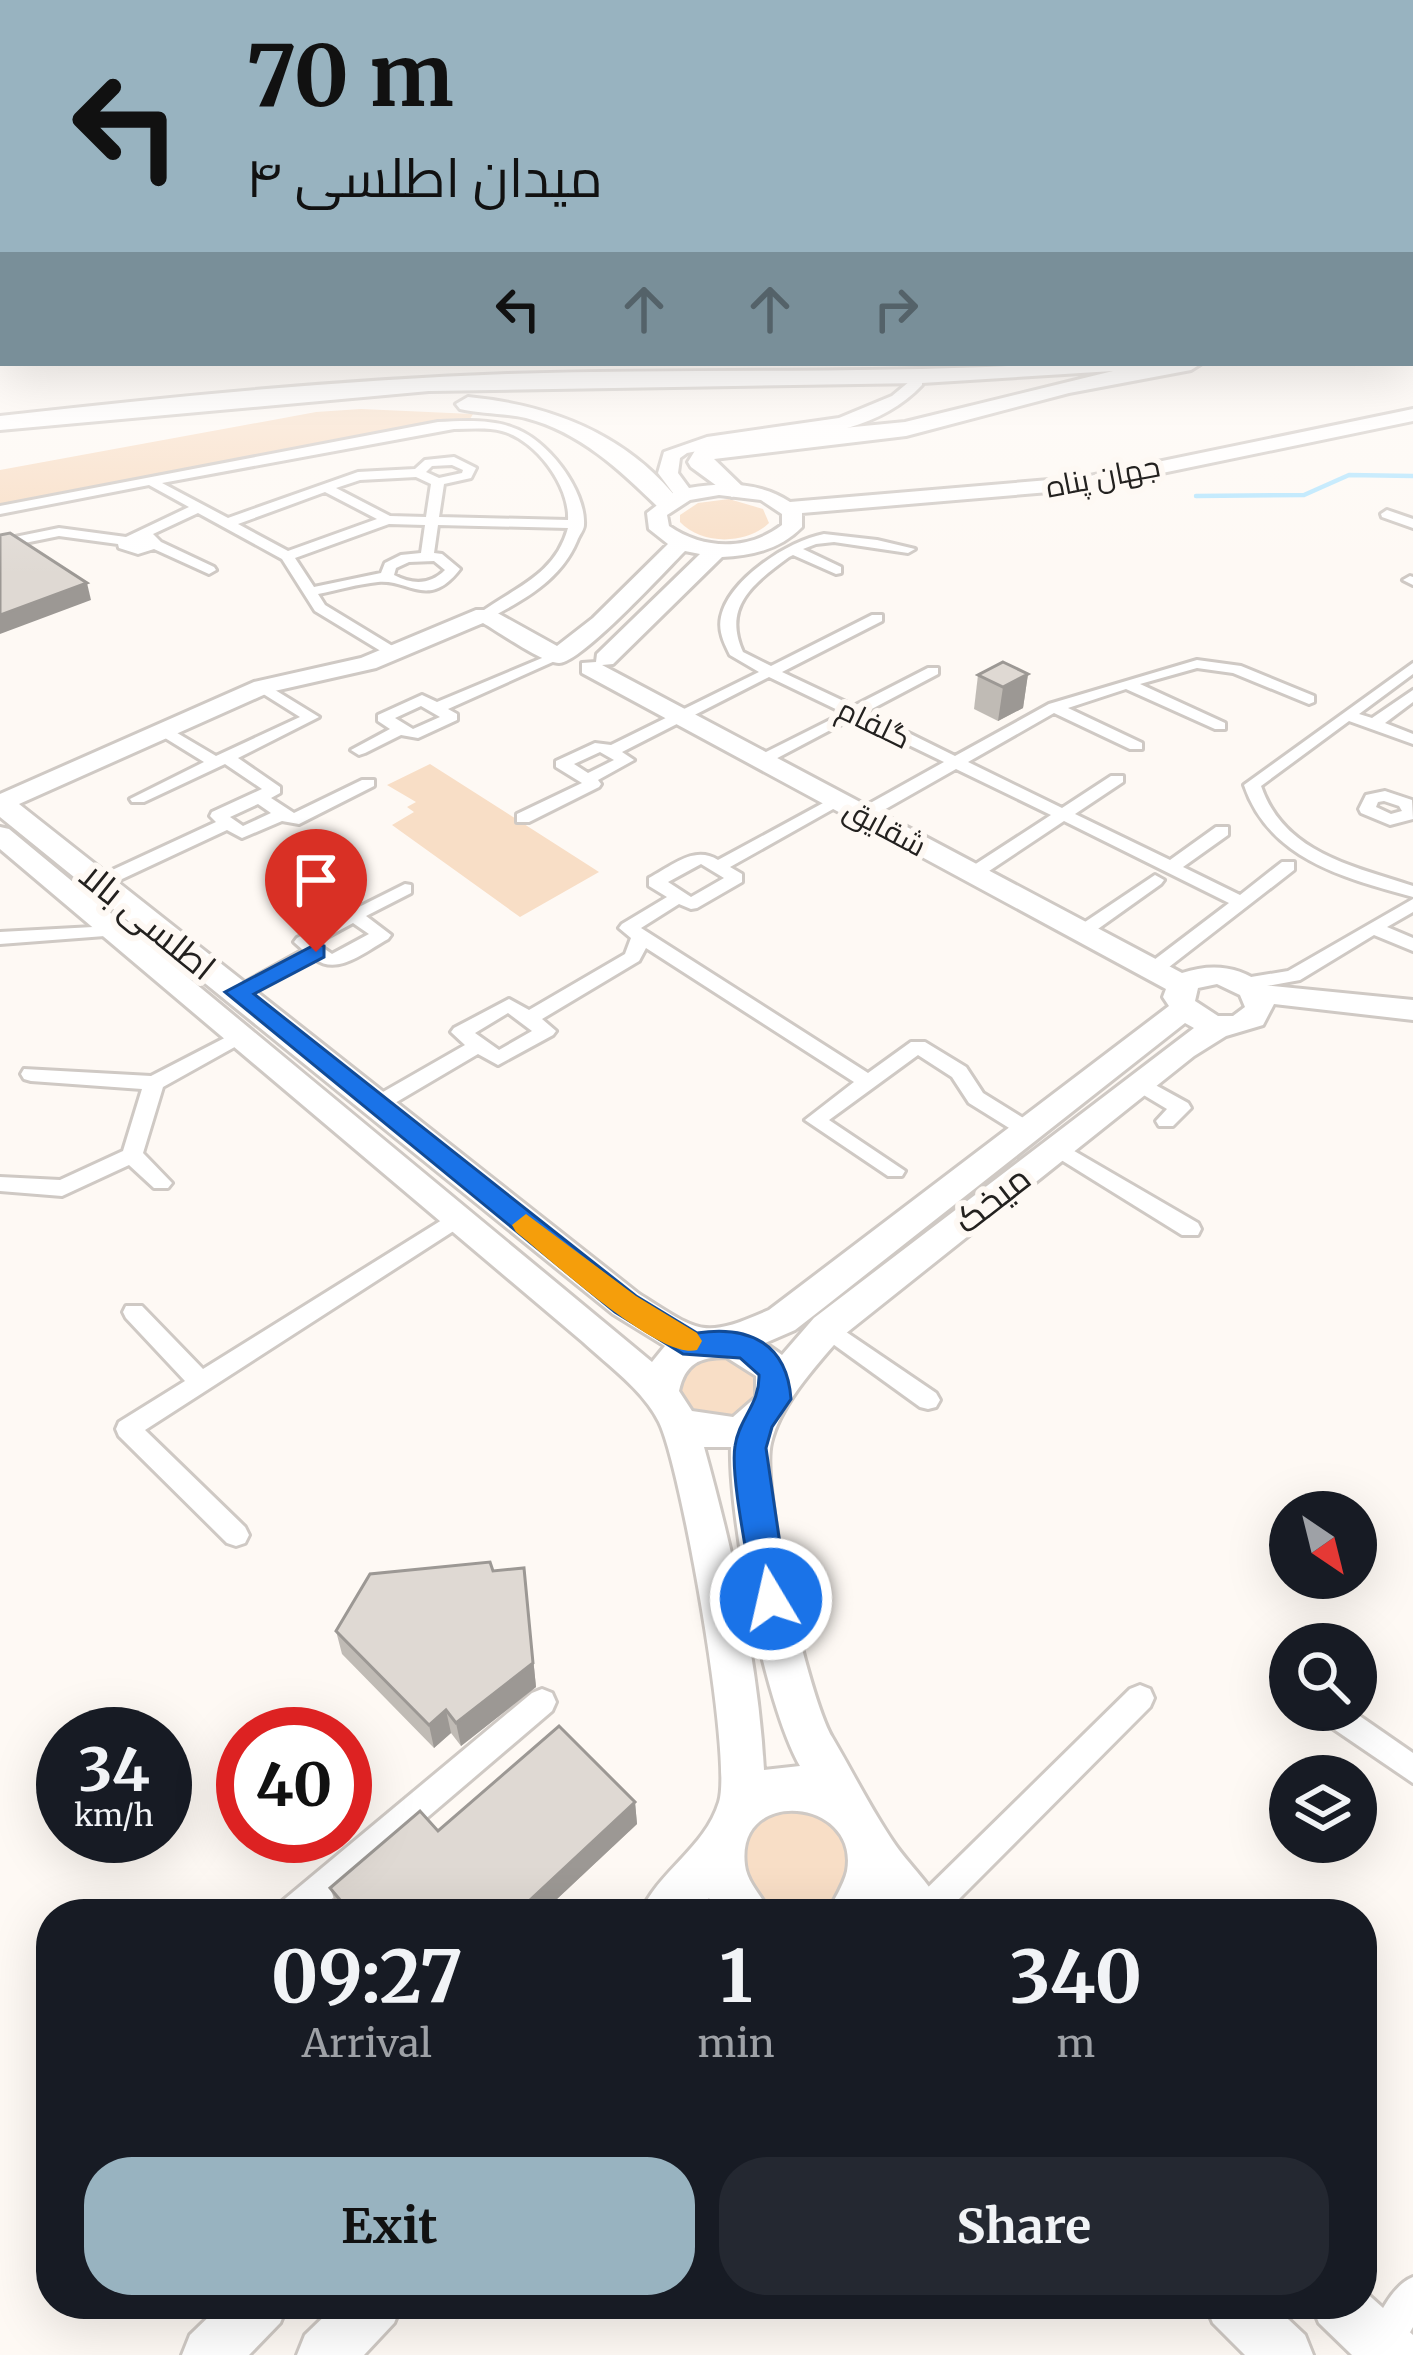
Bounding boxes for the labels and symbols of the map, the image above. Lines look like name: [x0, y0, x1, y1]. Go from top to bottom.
street label: جهان پناه: [1042, 446, 1163, 507]
street label: گلفام: [831, 689, 917, 759]
street label: شقایق: [838, 790, 933, 864]
pin: [265, 829, 367, 952]
street label: اطلسی بالا: [70, 853, 225, 990]
street label: میخک: [945, 1156, 1040, 1243]
north arrow: [1269, 1491, 1377, 1599]
position arrow: [708, 1536, 834, 1662]
speed limit sign: 40: [216, 1707, 372, 1863]

